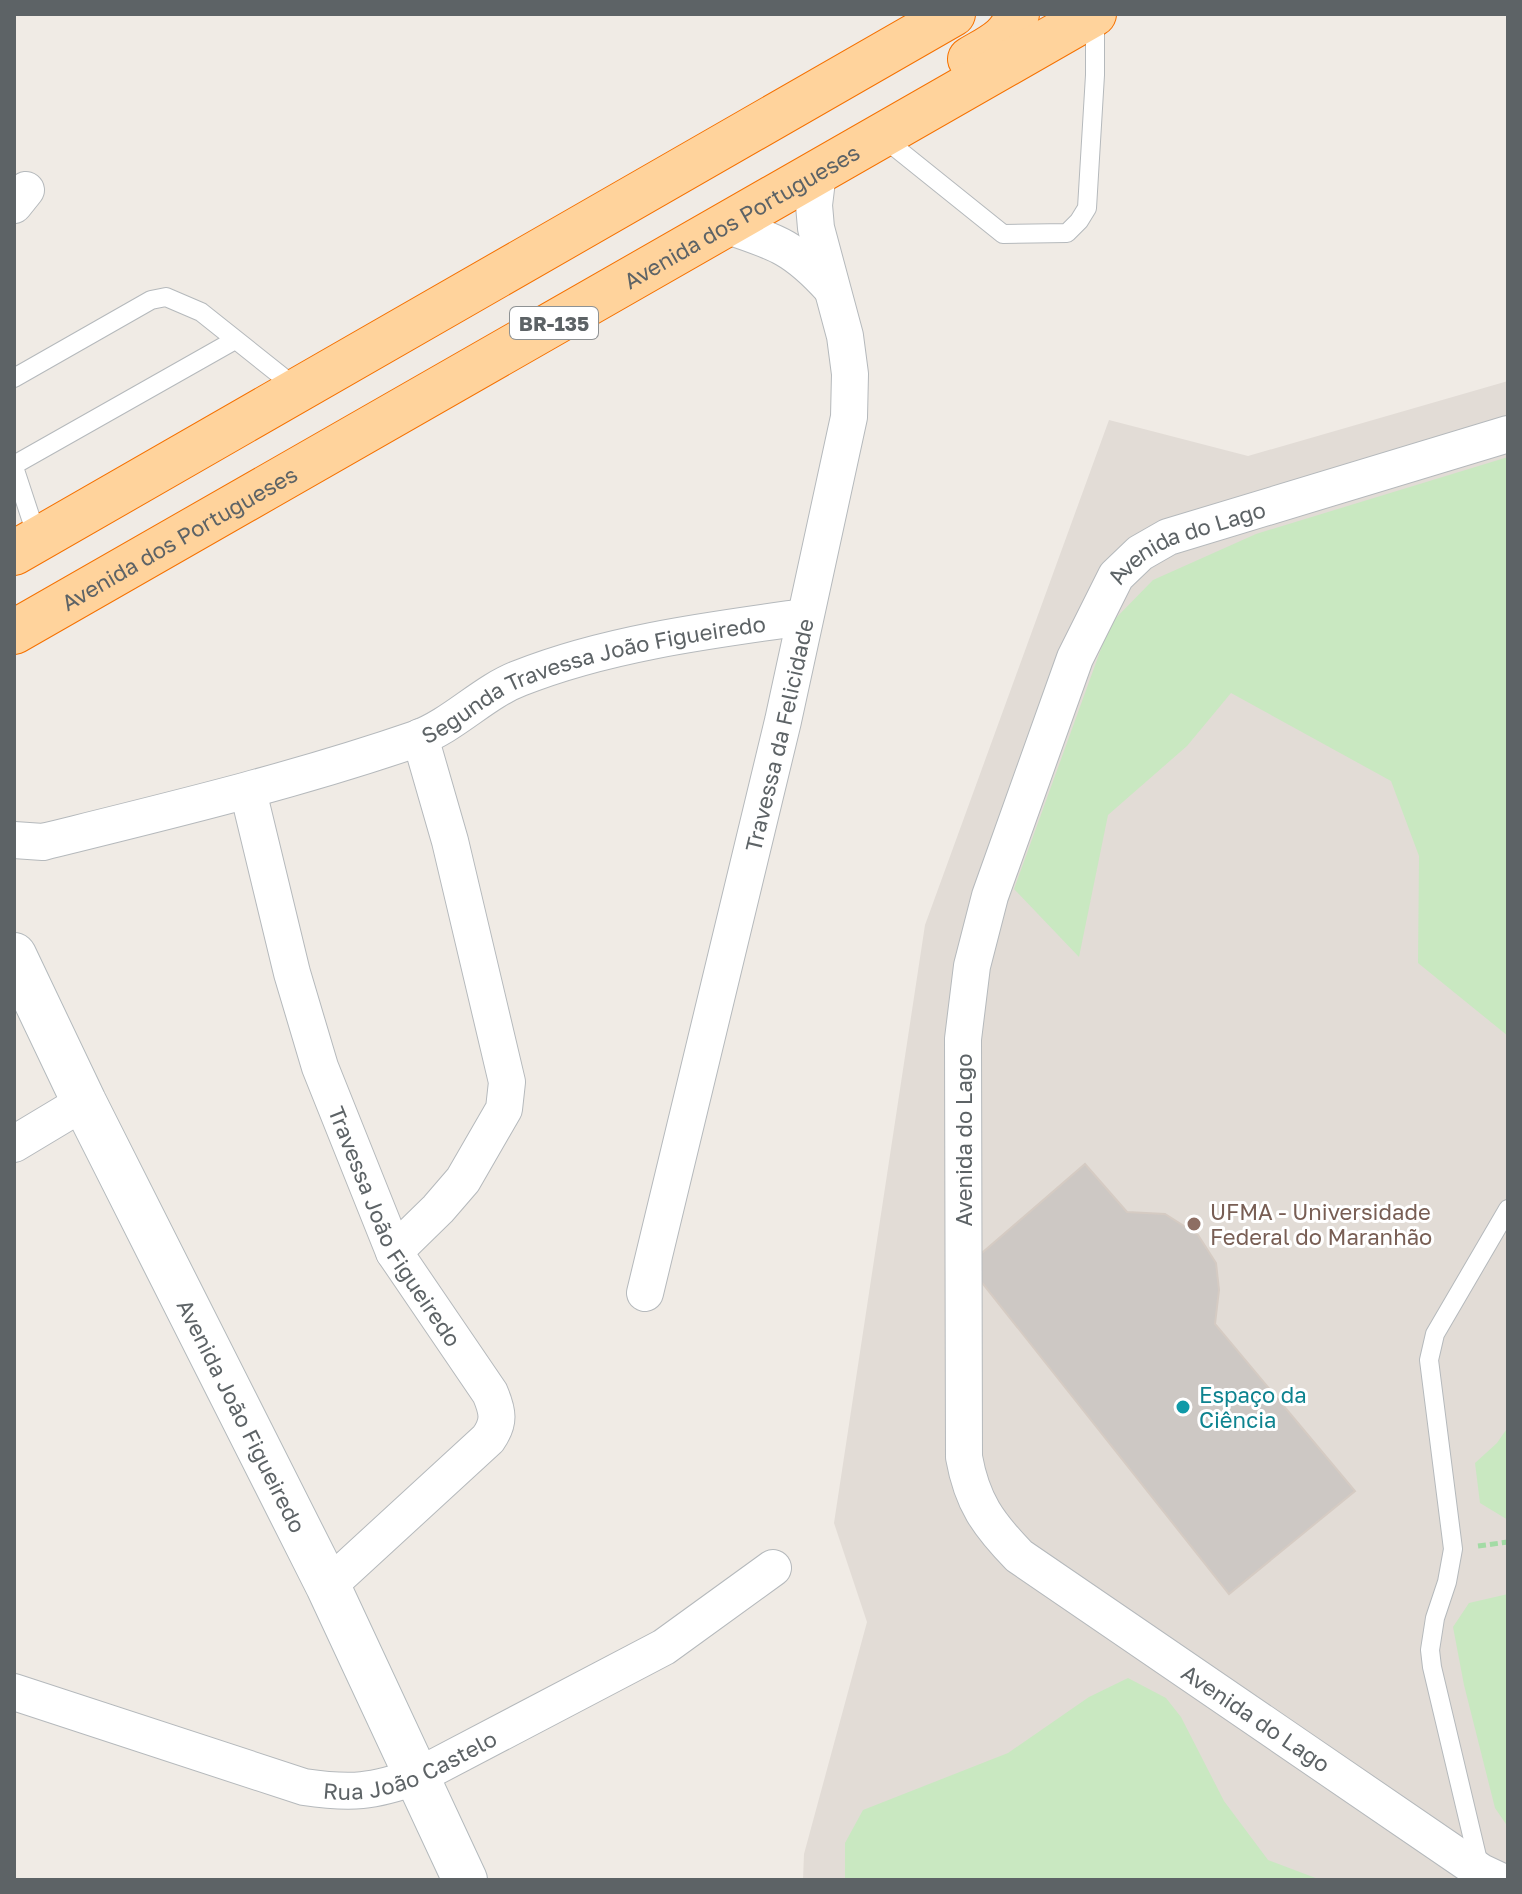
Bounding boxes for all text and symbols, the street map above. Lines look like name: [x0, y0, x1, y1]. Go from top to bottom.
street label: Avenida dos Portugueses: [619, 138, 864, 294]
road number: BR-135: [510, 307, 598, 339]
street label: Avenida dos Portugueses: [56, 460, 302, 616]
street label: Avenida do Lago: [1101, 495, 1269, 588]
street label: Segunda Travessa João Figueiredo: [417, 609, 767, 749]
street label: Travessa da Felicidade: [739, 616, 818, 854]
street label: Avenida do Lago: [950, 1053, 977, 1227]
street label: Travessa João Figueiredo: [324, 1102, 468, 1351]
place label: UFMA - Universidade Federal do Maranhão: [1210, 1198, 1432, 1250]
marker: UFMA - Universidade Federal do Maranhão: [1185, 1215, 1203, 1233]
street label: Avenida João Figueiredo: [172, 1294, 312, 1537]
place label: Espaço da Ciência: [1199, 1381, 1307, 1433]
marker: Espaço da Ciência: [1174, 1398, 1192, 1416]
street label: Avenida do Lago: [1177, 1658, 1335, 1778]
street label: Rua João Castelo: [322, 1724, 501, 1804]

